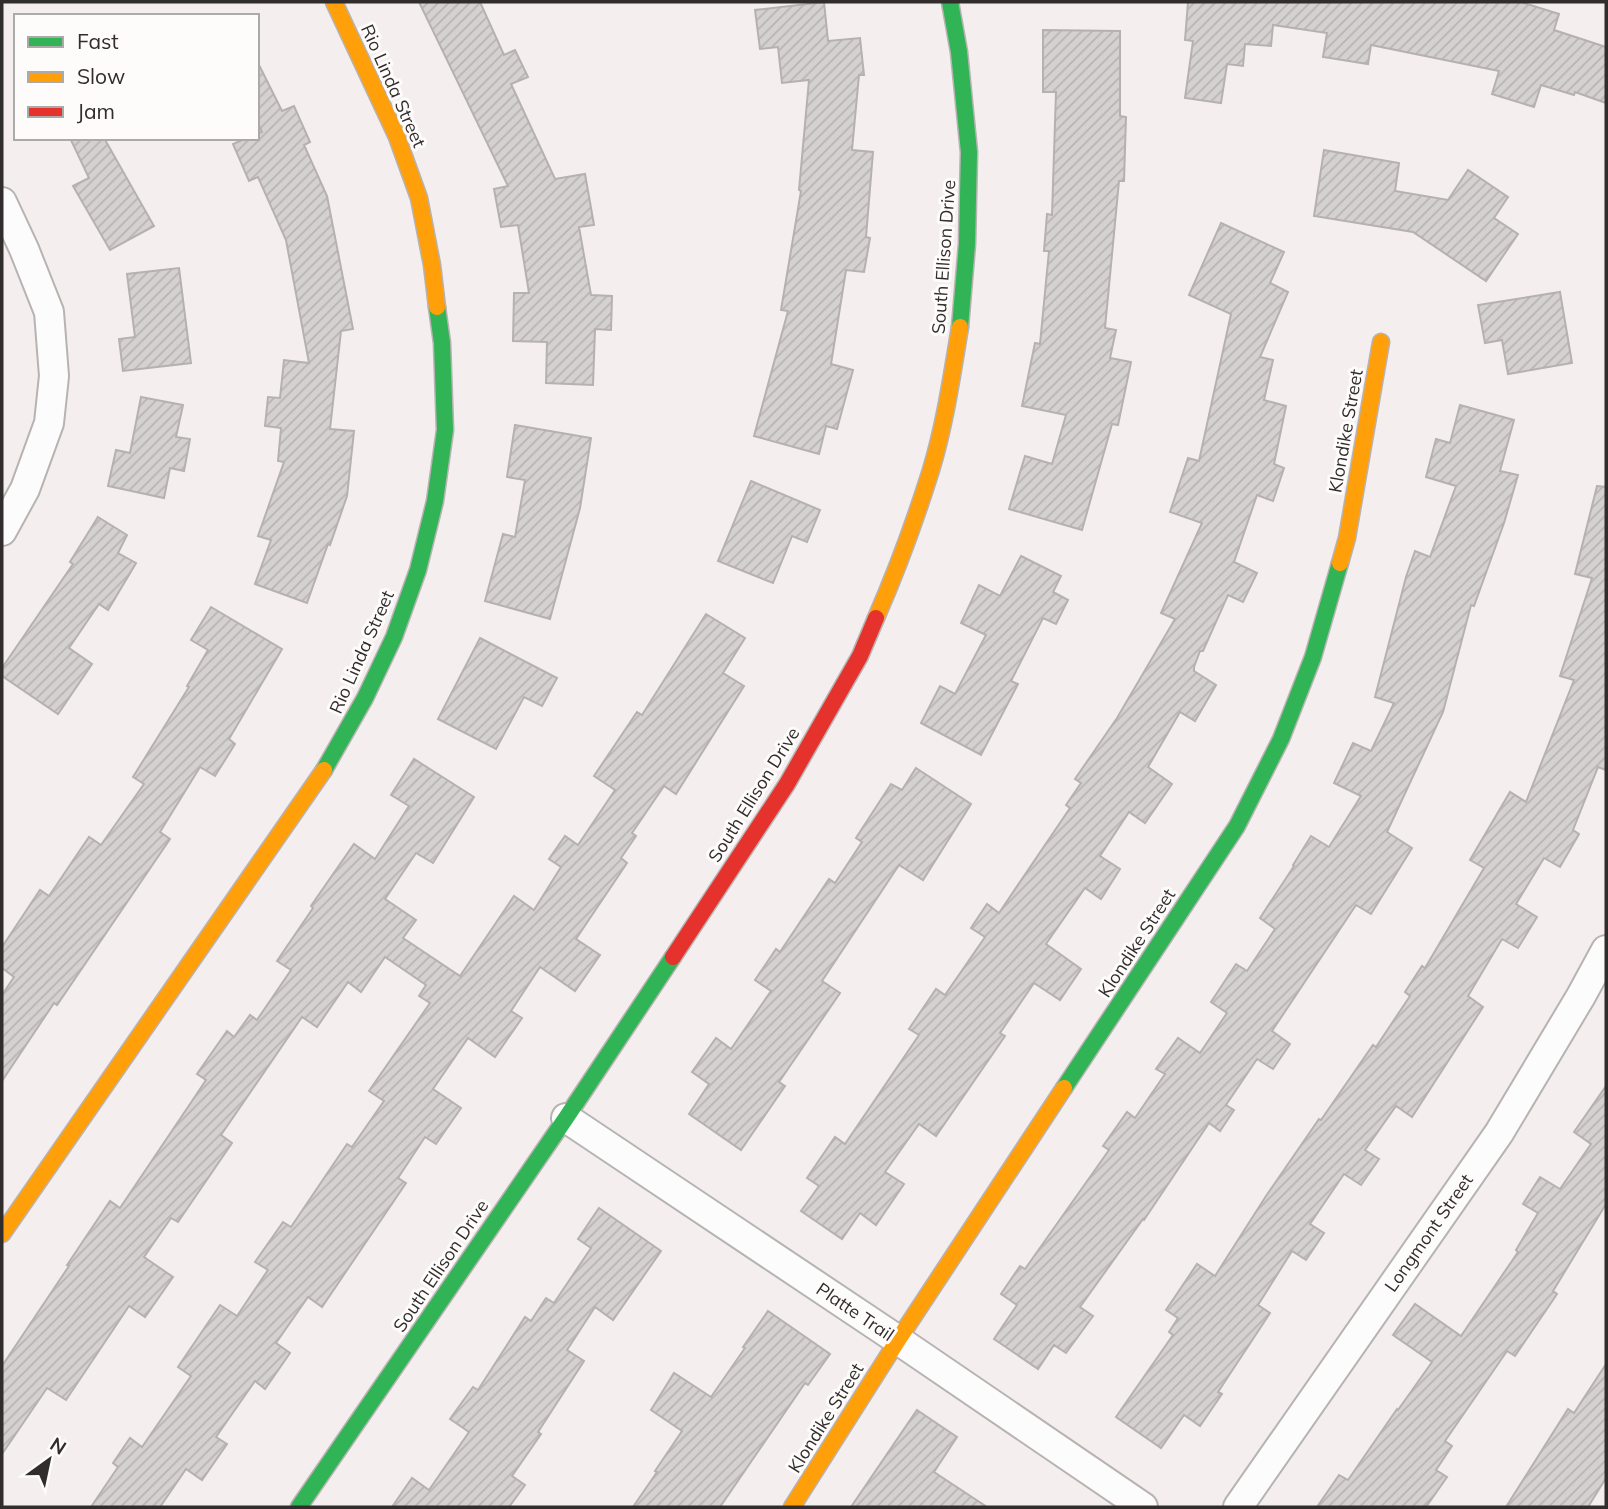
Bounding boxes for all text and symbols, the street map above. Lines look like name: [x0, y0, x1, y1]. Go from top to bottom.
legend: [14, 14, 259, 140]
street label: Rio Linda Street: [356, 21, 431, 151]
text: Fast: [77, 28, 119, 54]
text: Slow: [77, 63, 125, 89]
text: Jam: [77, 98, 115, 124]
street label: South Ellison Drive: [927, 179, 960, 335]
street label: Klondike Street: [1323, 367, 1368, 494]
street label: Rio Linda Street: [324, 587, 399, 717]
street label: South Ellison Drive: [703, 723, 804, 866]
street label: Klondike Street: [1093, 884, 1180, 1001]
street label: Longmont Street: [1379, 1169, 1478, 1296]
street label: South Ellison Drive: [388, 1195, 493, 1336]
street label: Platte Trail: [812, 1277, 899, 1346]
street label: Klondike Street: [783, 1359, 868, 1477]
north arrow: [14, 1425, 84, 1495]
text: N: [46, 1432, 71, 1460]

